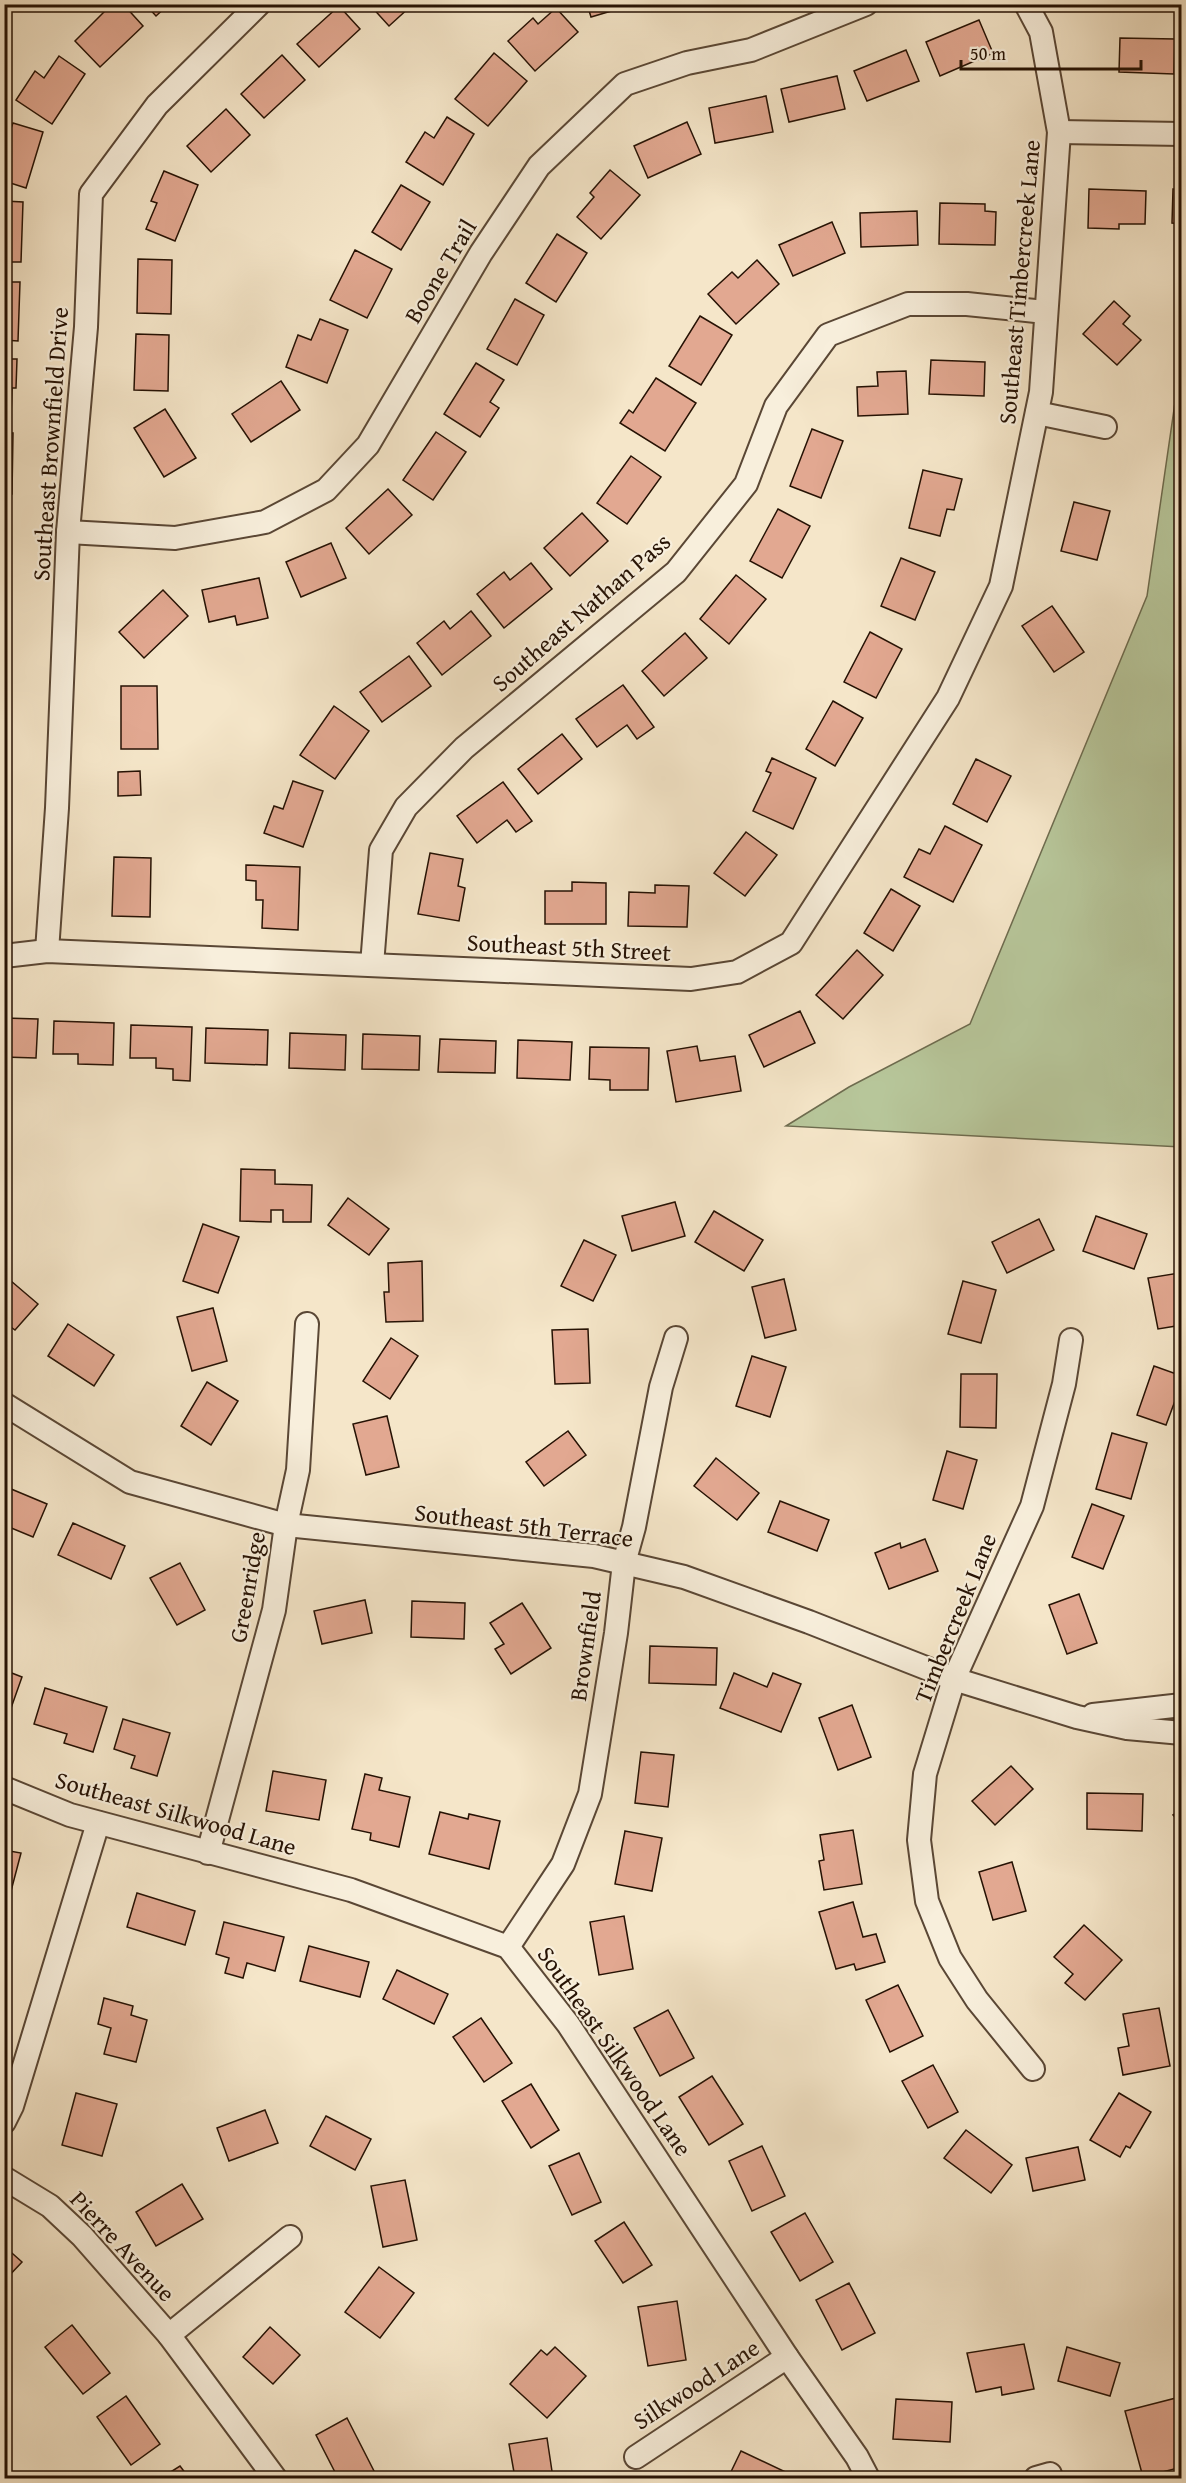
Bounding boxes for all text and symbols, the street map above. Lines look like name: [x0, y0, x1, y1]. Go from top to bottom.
scale bar: [961, 33, 1141, 71]
text: 50 m: [970, 40, 1006, 67]
street label: Southeast Timbercreek Lane: [989, 138, 1049, 426]
street label: Boone Trail: [395, 212, 485, 330]
street label: Southeast Brownfield Drive: [23, 306, 77, 582]
street label: Southeast Nathan Pass: [484, 524, 678, 700]
street label: Southeast 5th Street: [466, 924, 672, 970]
street label: Southeast 5th Terrace: [413, 1494, 635, 1556]
street label: Timbercreek Lane: [905, 1528, 1005, 1708]
street label: Greenridge: [220, 1529, 274, 1645]
street label: Brownfield: [560, 1589, 610, 1703]
street label: Southeast Silkwood Lane: [51, 1762, 301, 1864]
street label: Southeast Silkwood Lane: [529, 1939, 701, 2163]
street label: Pierre Avenue: [62, 2183, 184, 2309]
street label: Silkwood Lane: [626, 2330, 766, 2438]

